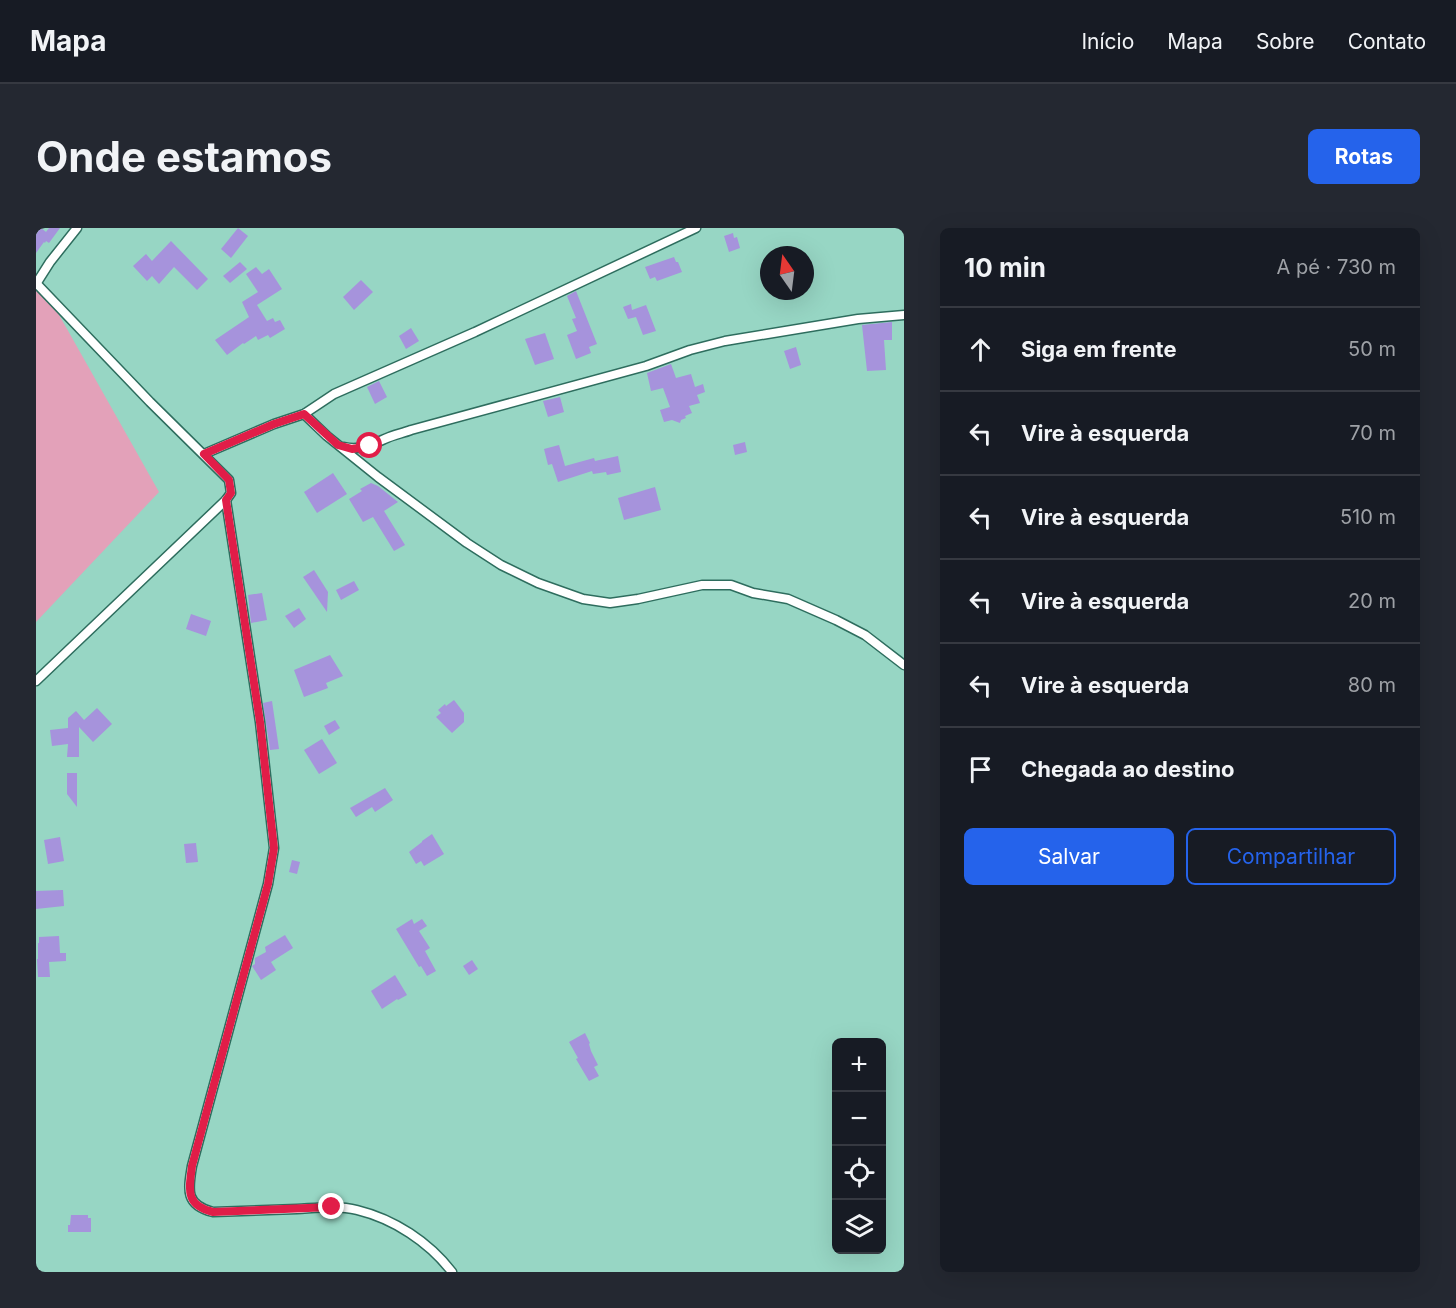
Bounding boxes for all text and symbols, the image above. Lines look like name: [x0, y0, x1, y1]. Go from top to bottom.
text: Mapa: [30, 24, 107, 58]
text: Início: [1081, 29, 1134, 54]
text: Mapa: [1167, 29, 1223, 54]
text: Sobre: [1256, 29, 1315, 54]
text: Contato: [1348, 29, 1426, 54]
button: Rotas: [1308, 129, 1420, 184]
text: Onde estamos: [36, 131, 332, 182]
north arrow: [760, 246, 814, 300]
text: 10 min: [964, 252, 1046, 283]
text: A pé · 730 m: [1277, 255, 1396, 279]
icon: ahead: [964, 333, 997, 366]
text: Siga em frente: [1021, 336, 1177, 362]
text: 50 m: [1348, 337, 1396, 361]
icon: left: [964, 417, 997, 450]
text: Vire à esquerda: [1021, 420, 1189, 446]
text: 70 m: [1349, 421, 1396, 445]
route start: [356, 432, 382, 458]
icon: left: [964, 501, 997, 534]
text: Vire à esquerda: [1021, 504, 1189, 530]
text: 510 m: [1340, 505, 1396, 529]
icon: left: [964, 585, 997, 618]
text: Vire à esquerda: [1021, 588, 1189, 614]
text: 20 m: [1348, 589, 1396, 613]
icon: left: [964, 669, 997, 702]
text: Vire à esquerda: [1021, 672, 1189, 698]
text: 80 m: [1348, 673, 1396, 697]
icon: arrive: [964, 753, 997, 786]
text: Chegada ao destino: [1021, 756, 1235, 782]
button: Salvar: [964, 828, 1174, 885]
button: Compartilhar: [1186, 828, 1396, 885]
map controls: [832, 1038, 886, 1254]
button: +: [832, 1038, 886, 1092]
button: −: [832, 1092, 886, 1146]
button: locate: [832, 1146, 886, 1200]
route end: [318, 1193, 344, 1219]
button: layers: [832, 1200, 886, 1254]

